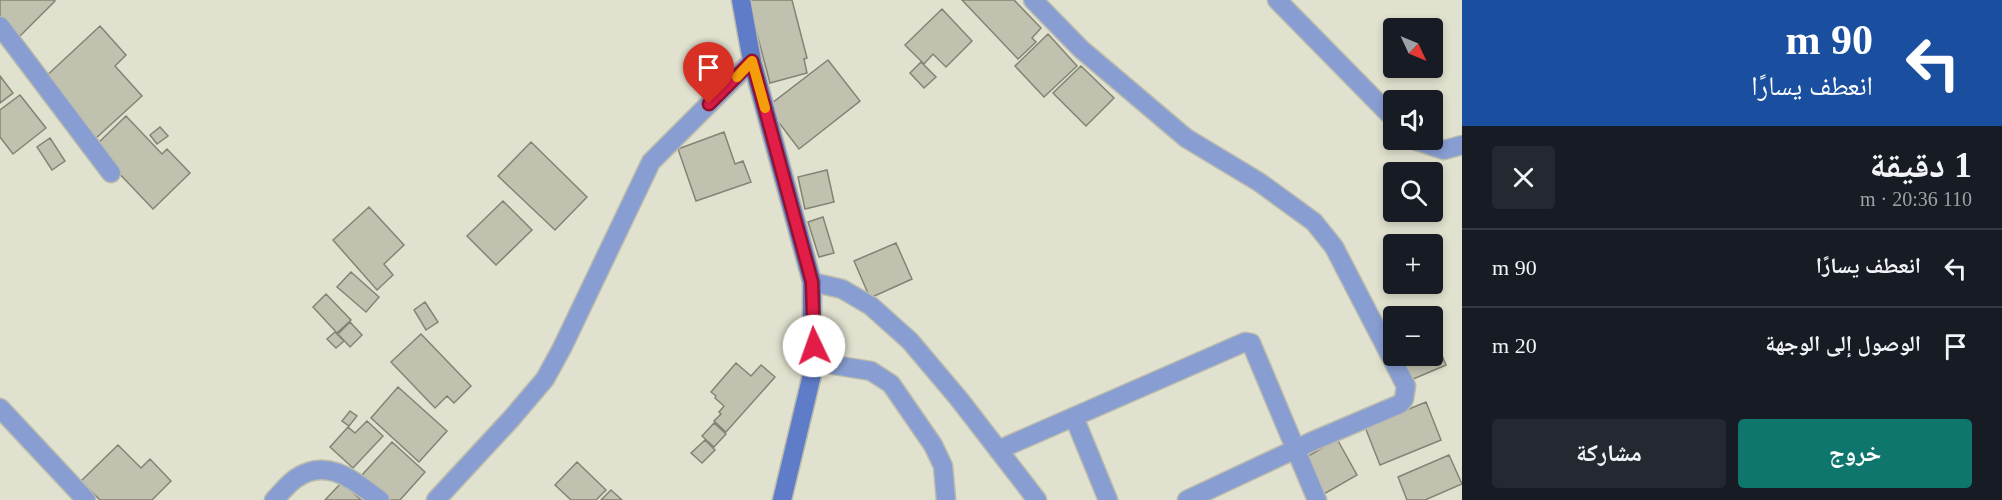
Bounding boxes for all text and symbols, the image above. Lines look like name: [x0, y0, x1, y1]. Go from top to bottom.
text: 90 m: [1786, 17, 1873, 63]
north arrow: [1383, 18, 1443, 78]
map controls: [1383, 18, 1443, 366]
icon: left: [1894, 24, 1972, 102]
pin: [683, 42, 734, 104]
icon: arrive: [692, 51, 725, 84]
text: انعطف يسارًا: [1751, 71, 1873, 101]
button: sound: [1383, 90, 1443, 150]
text: 1 دقيقة: [1869, 145, 1972, 185]
button: close: [1492, 146, 1555, 209]
button: search: [1383, 162, 1443, 222]
text: 110 m · 20:36: [1860, 188, 1972, 210]
button: +: [1383, 234, 1443, 294]
icon: left: [1939, 252, 1972, 285]
text: انعطف يسارًا: [1816, 253, 1921, 278]
text: 90 m: [1492, 255, 1537, 280]
button: −: [1383, 306, 1443, 366]
position arrow: [782, 314, 846, 378]
icon: arrive: [1939, 330, 1972, 363]
text: الوصول إلى الوجهة: [1765, 331, 1921, 356]
text: 20 m: [1492, 333, 1537, 358]
button: مشاركة: [1492, 419, 1726, 488]
button: خروج: [1738, 419, 1972, 488]

